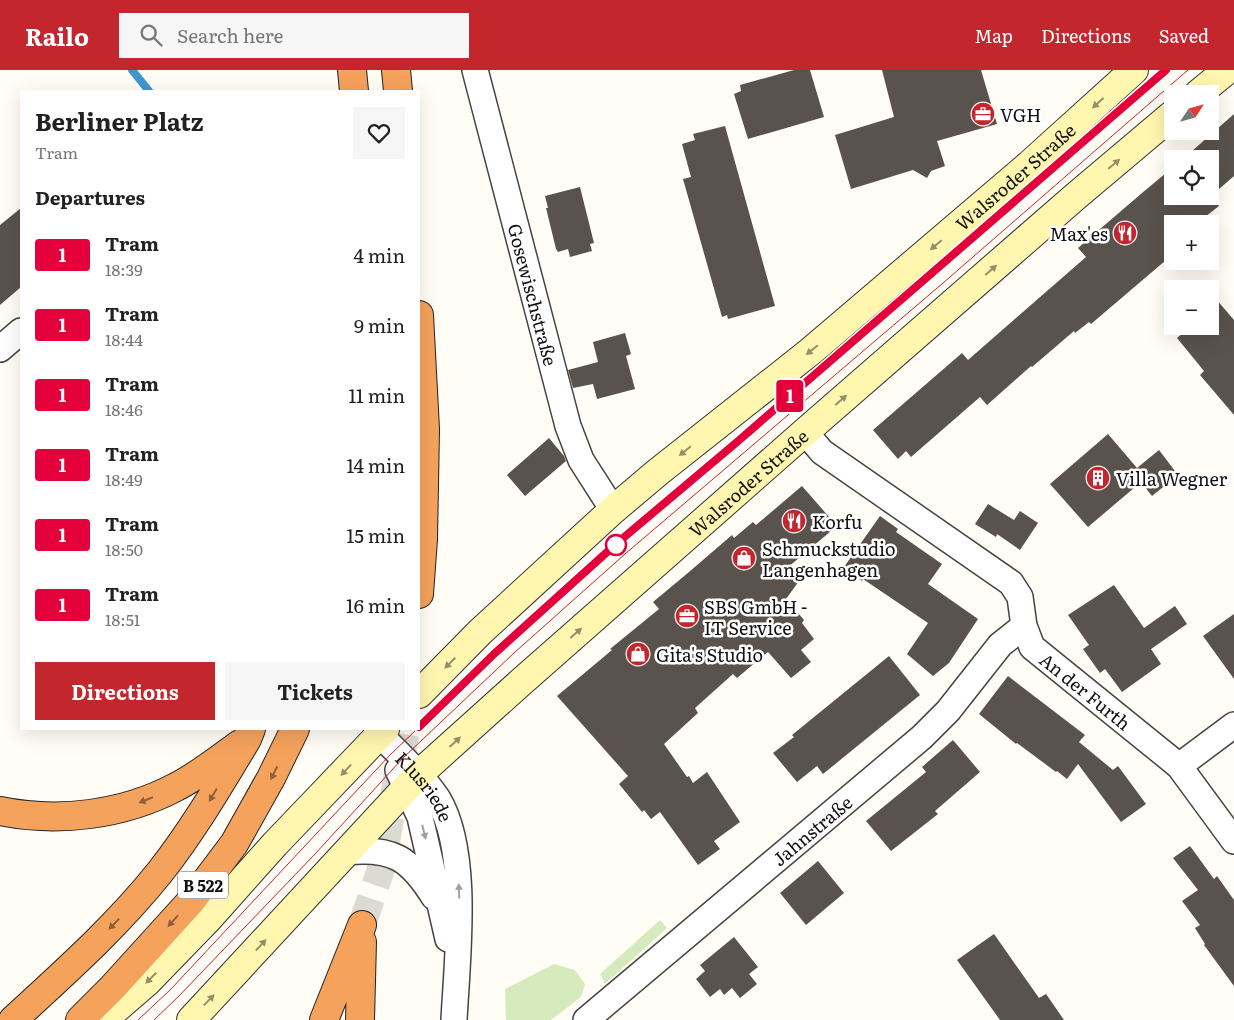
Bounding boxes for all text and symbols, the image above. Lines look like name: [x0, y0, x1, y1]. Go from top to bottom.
search box: [119, 13, 469, 58]
text: Railo: [25, 18, 89, 53]
icon: search: [137, 21, 165, 49]
text: Search here: [177, 21, 283, 49]
text: Map: [975, 22, 1013, 49]
text: Directions: [1041, 22, 1131, 49]
text: Saved: [1159, 22, 1209, 49]
north arrow: [1164, 85, 1219, 140]
map controls: [1164, 85, 1219, 335]
one-way arrow: [1092, 97, 1104, 109]
office icon: VGH: [970, 101, 996, 127]
place label: VGH: [1000, 101, 1041, 128]
text: Berliner Platz: [35, 103, 204, 138]
button: heart: [353, 107, 405, 159]
street label: Walsroder Straße: [949, 116, 1081, 236]
text: Tram: [35, 140, 78, 164]
button: locate: [1164, 150, 1219, 205]
one-way arrow: [1107, 159, 1120, 170]
text: Departures: [35, 183, 145, 211]
button: +: [1164, 215, 1219, 270]
street label: Gosewischstraße: [502, 220, 565, 369]
place label: Max'es: [1050, 220, 1108, 247]
restaurant icon: Max'es: [1112, 220, 1138, 246]
text: Tram: [105, 229, 159, 257]
one-way arrow: [930, 239, 943, 250]
text: 1: [59, 241, 66, 268]
text: 4 min: [353, 241, 405, 269]
text: 18:39: [105, 257, 143, 281]
one-way arrow: [984, 265, 997, 276]
button: −: [1164, 280, 1219, 335]
text: Tram: [105, 299, 159, 327]
text: 1: [59, 311, 66, 338]
text: 9 min: [354, 311, 405, 339]
text: 18:44: [105, 327, 143, 351]
one-way arrow: [806, 344, 819, 355]
text: Tram: [105, 369, 159, 397]
line badge: 1: [774, 380, 806, 412]
text: 1: [59, 381, 66, 408]
text: 11 min: [348, 381, 405, 409]
text: 1: [786, 382, 794, 409]
one-way arrow: [835, 394, 848, 405]
text: 18:46: [105, 397, 143, 421]
street label: Walsroder Straße: [682, 422, 814, 543]
text: Tram: [105, 439, 159, 467]
one-way arrow: [679, 445, 692, 456]
text: 1: [59, 451, 66, 478]
text: 14 min: [346, 451, 405, 479]
building icon: Villa Wegner: [1085, 465, 1111, 491]
place label: Villa Wegner: [1116, 465, 1228, 492]
text: 18:49: [105, 467, 143, 491]
restaurant icon: Korfu: [781, 508, 807, 534]
place label: Korfu: [812, 508, 862, 535]
text: Tram: [105, 509, 159, 537]
text: 1: [59, 521, 66, 548]
text: 15 min: [346, 521, 405, 549]
unlabelled marker: [605, 534, 627, 556]
place label: Schmuckstudio Langenhagen: [762, 535, 896, 583]
text: 18:50: [105, 537, 143, 561]
shop icon: Schmuckstudio Langenhagen: [731, 545, 757, 571]
text: Tram: [105, 579, 159, 607]
text: 1: [59, 591, 66, 618]
text: 16 min: [346, 591, 405, 619]
place label: SBS GmbH - IT Service: [704, 593, 807, 641]
office icon: SBS GmbH - IT Service: [674, 603, 700, 629]
text: 18:51: [105, 607, 140, 631]
one-way arrow: [570, 628, 583, 639]
shop icon: Gita's Studio: [625, 641, 651, 667]
place label: Gita's Studio: [656, 641, 763, 668]
street label: An der Furth: [1035, 645, 1137, 736]
one-way arrow: [444, 657, 456, 669]
button: Directions: [35, 662, 215, 720]
button: Tickets: [225, 662, 405, 720]
one-way arrow: [449, 736, 461, 748]
street label: Klusriede: [390, 745, 460, 825]
one-way arrow: [340, 763, 352, 775]
one-way arrow: [270, 766, 278, 780]
street label: Jahnstraße: [766, 788, 857, 872]
one-way arrow: [209, 789, 218, 802]
one-way arrow: [139, 797, 154, 804]
one-way arrow: [420, 825, 428, 840]
road number: B 522: [178, 872, 228, 898]
one-way arrow: [454, 883, 462, 899]
one-way arrow: [167, 914, 179, 926]
one-way arrow: [108, 917, 120, 929]
one-way arrow: [255, 940, 267, 952]
one-way arrow: [145, 972, 157, 984]
one-way arrow: [203, 995, 215, 1007]

